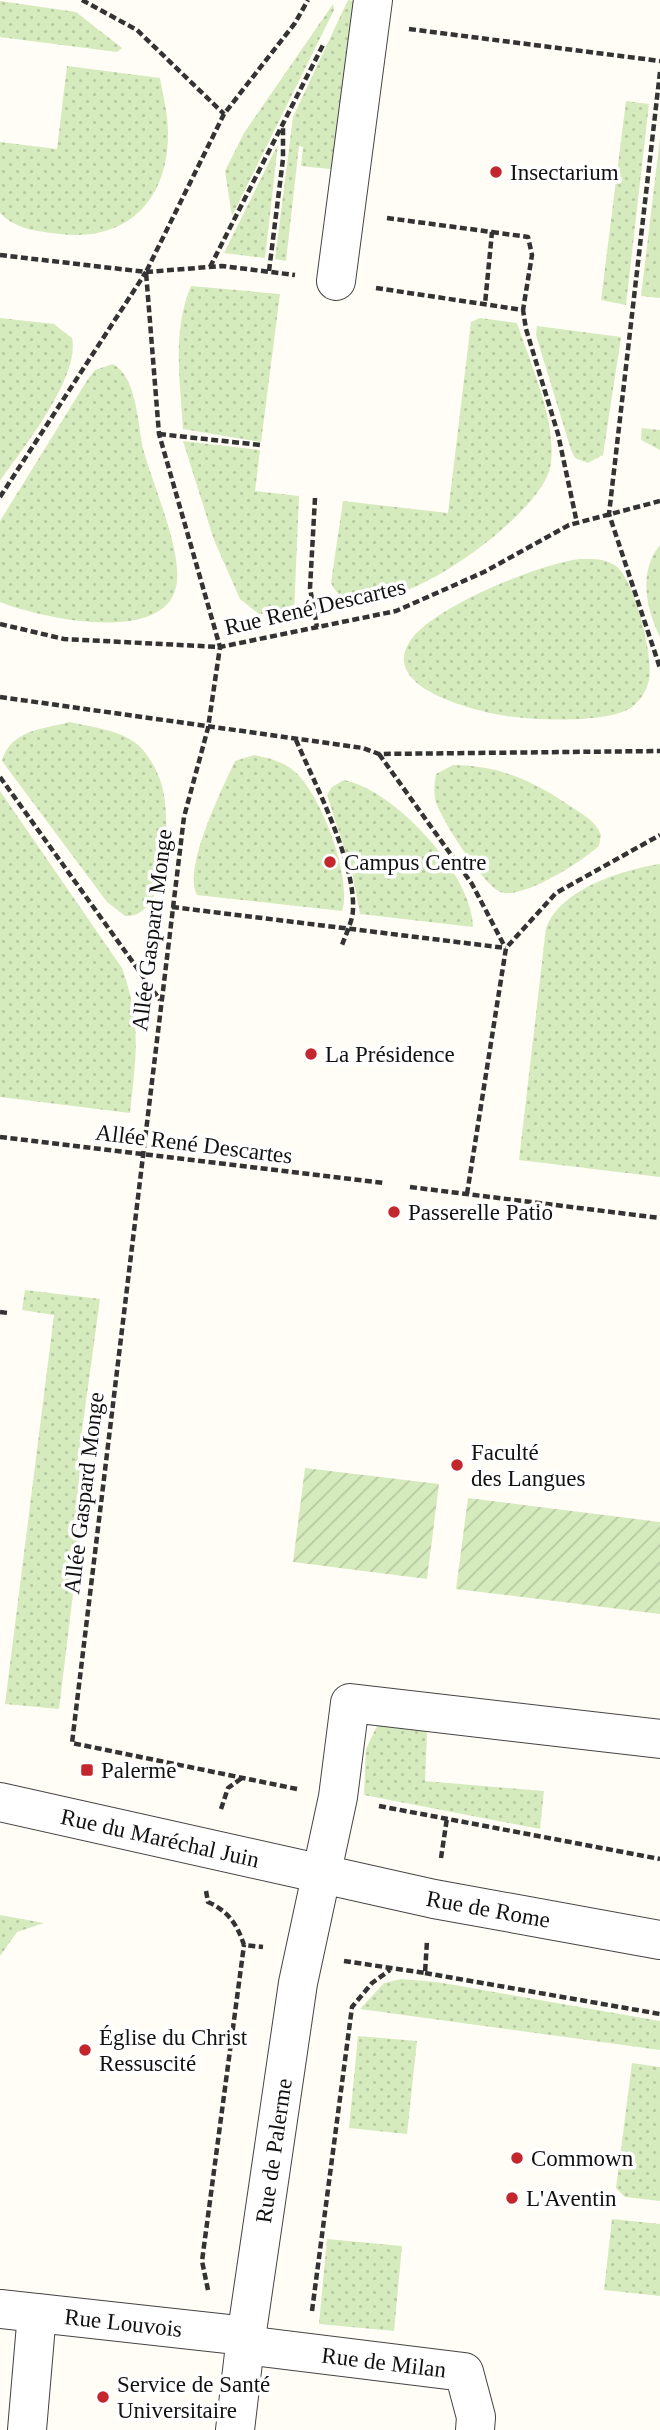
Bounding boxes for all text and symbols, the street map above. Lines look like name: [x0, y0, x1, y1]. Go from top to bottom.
place label: Insectarium: [510, 160, 619, 185]
marker: Insectarium: [488, 164, 504, 180]
street label: Rue René Descartes: [222, 574, 408, 640]
street label: Allée Gaspard Monge: [127, 828, 177, 1032]
place label: Campus Centre: [344, 850, 486, 875]
marker: Campus Centre: [322, 854, 338, 870]
place label: La Présidence: [325, 1042, 455, 1067]
marker: La Présidence: [303, 1046, 319, 1062]
street label: Allée René Descartes: [94, 1120, 294, 1168]
place label: Passerelle Patio: [408, 1200, 553, 1225]
marker: Passerelle Patio: [386, 1204, 402, 1220]
street label: Allée Gaspard Monge: [59, 1391, 109, 1595]
place label: Faculté des Langues: [471, 1440, 585, 1491]
marker: Faculté des Langues: [449, 1457, 465, 1473]
place label: Palerme: [101, 1758, 176, 1783]
marker: Palerme: [79, 1762, 95, 1778]
street label: Rue du Maréchal Juin: [58, 1803, 262, 1872]
street label: Rue de Rome: [425, 1885, 552, 1932]
place label: Église du Christ Ressuscité: [99, 2025, 248, 2076]
marker: Église du Christ Ressuscité: [77, 2042, 93, 2058]
street label: Rue de Palerme: [251, 2077, 296, 2225]
place label: Commown: [531, 2146, 634, 2171]
marker: Commown: [509, 2150, 525, 2166]
place label: L'Aventin: [526, 2186, 617, 2211]
marker: L'Aventin: [504, 2190, 520, 2206]
street label: Rue Louvois: [63, 2304, 183, 2341]
street label: Rue de Milan: [320, 2342, 448, 2382]
place label: Service de Santé Universitaire: [117, 2372, 270, 2423]
marker: Service de Santé Universitaire: [95, 2389, 111, 2405]

